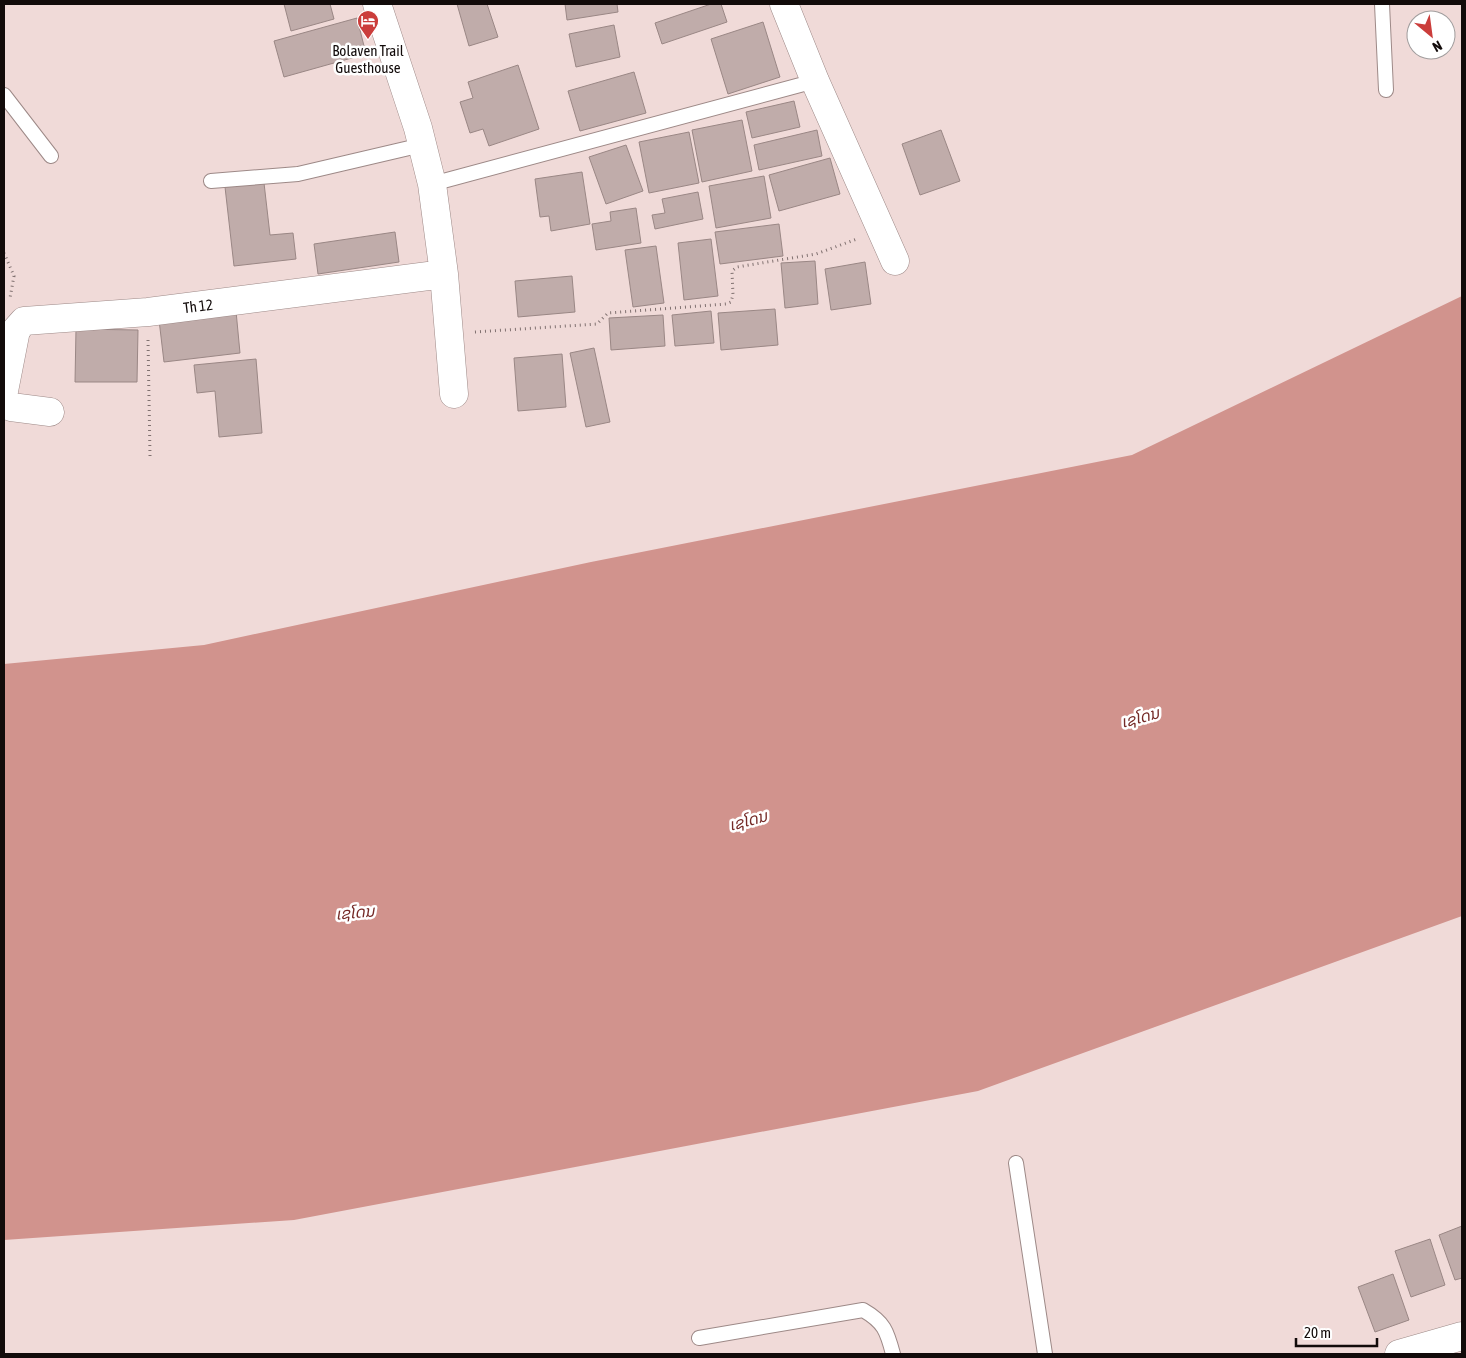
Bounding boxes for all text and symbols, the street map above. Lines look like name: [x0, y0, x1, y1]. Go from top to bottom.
hotel icon: Bolaven Trail Guesthouse: [356, 9, 380, 40]
north arrow: [1406, 10, 1456, 60]
text: N: [1430, 37, 1445, 55]
place label: Bolaven Trail Guesthouse: [332, 42, 404, 76]
street label: Th 12: [182, 296, 214, 316]
water label: ເຊໂດນ: [1119, 703, 1162, 731]
water label: ເຊໂດນ: [727, 806, 770, 834]
water label: ເຊໂດນ: [335, 901, 376, 923]
scale bar: [1296, 1316, 1377, 1348]
text: 20 m: [1304, 1324, 1331, 1341]

